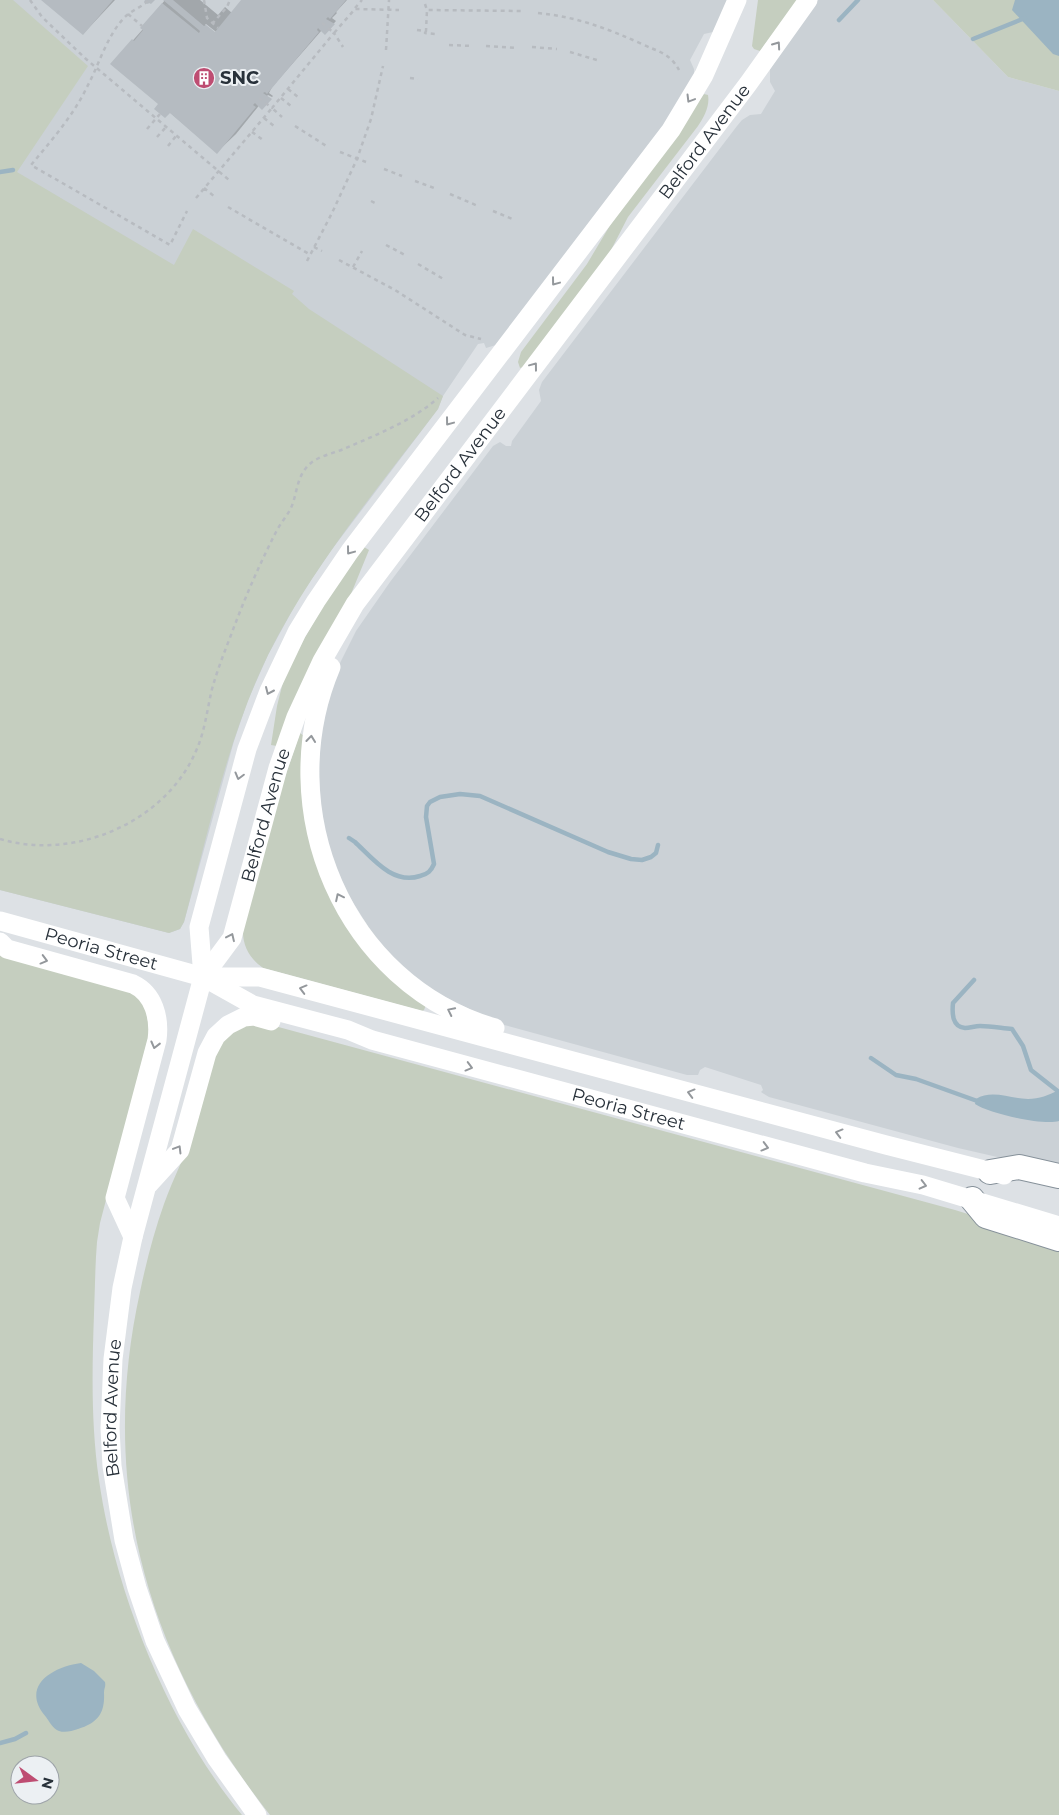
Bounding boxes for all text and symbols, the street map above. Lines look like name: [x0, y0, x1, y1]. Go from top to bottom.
one-way arrow: [771, 41, 780, 50]
building icon: SNC: [192, 66, 216, 90]
place label: SNC: [220, 67, 259, 89]
street label: Belford Avenue: [654, 80, 755, 203]
one-way arrow: [687, 93, 697, 102]
one-way arrow: [553, 276, 561, 285]
one-way arrow: [528, 362, 537, 372]
street label: Belford Avenue: [410, 403, 511, 527]
one-way arrow: [446, 416, 455, 426]
one-way arrow: [347, 545, 356, 555]
one-way arrow: [265, 686, 276, 695]
one-way arrow: [305, 735, 316, 743]
street label: Belford Avenue: [237, 745, 295, 885]
one-way arrow: [235, 771, 245, 779]
one-way arrow: [335, 893, 345, 902]
street label: Peoria Street: [42, 923, 160, 975]
one-way arrow: [224, 933, 235, 942]
one-way arrow: [40, 954, 48, 964]
one-way arrow: [300, 984, 308, 994]
one-way arrow: [447, 1007, 456, 1017]
one-way arrow: [150, 1041, 161, 1050]
one-way arrow: [465, 1061, 474, 1072]
street label: Peoria Street: [570, 1083, 688, 1135]
one-way arrow: [687, 1088, 696, 1099]
one-way arrow: [835, 1128, 843, 1139]
one-way arrow: [760, 1141, 769, 1151]
one-way arrow: [172, 1145, 182, 1154]
one-way arrow: [918, 1179, 927, 1190]
street label: Belford Avenue: [99, 1337, 126, 1479]
north arrow: [10, 1755, 60, 1805]
text: N: [37, 1776, 58, 1791]

